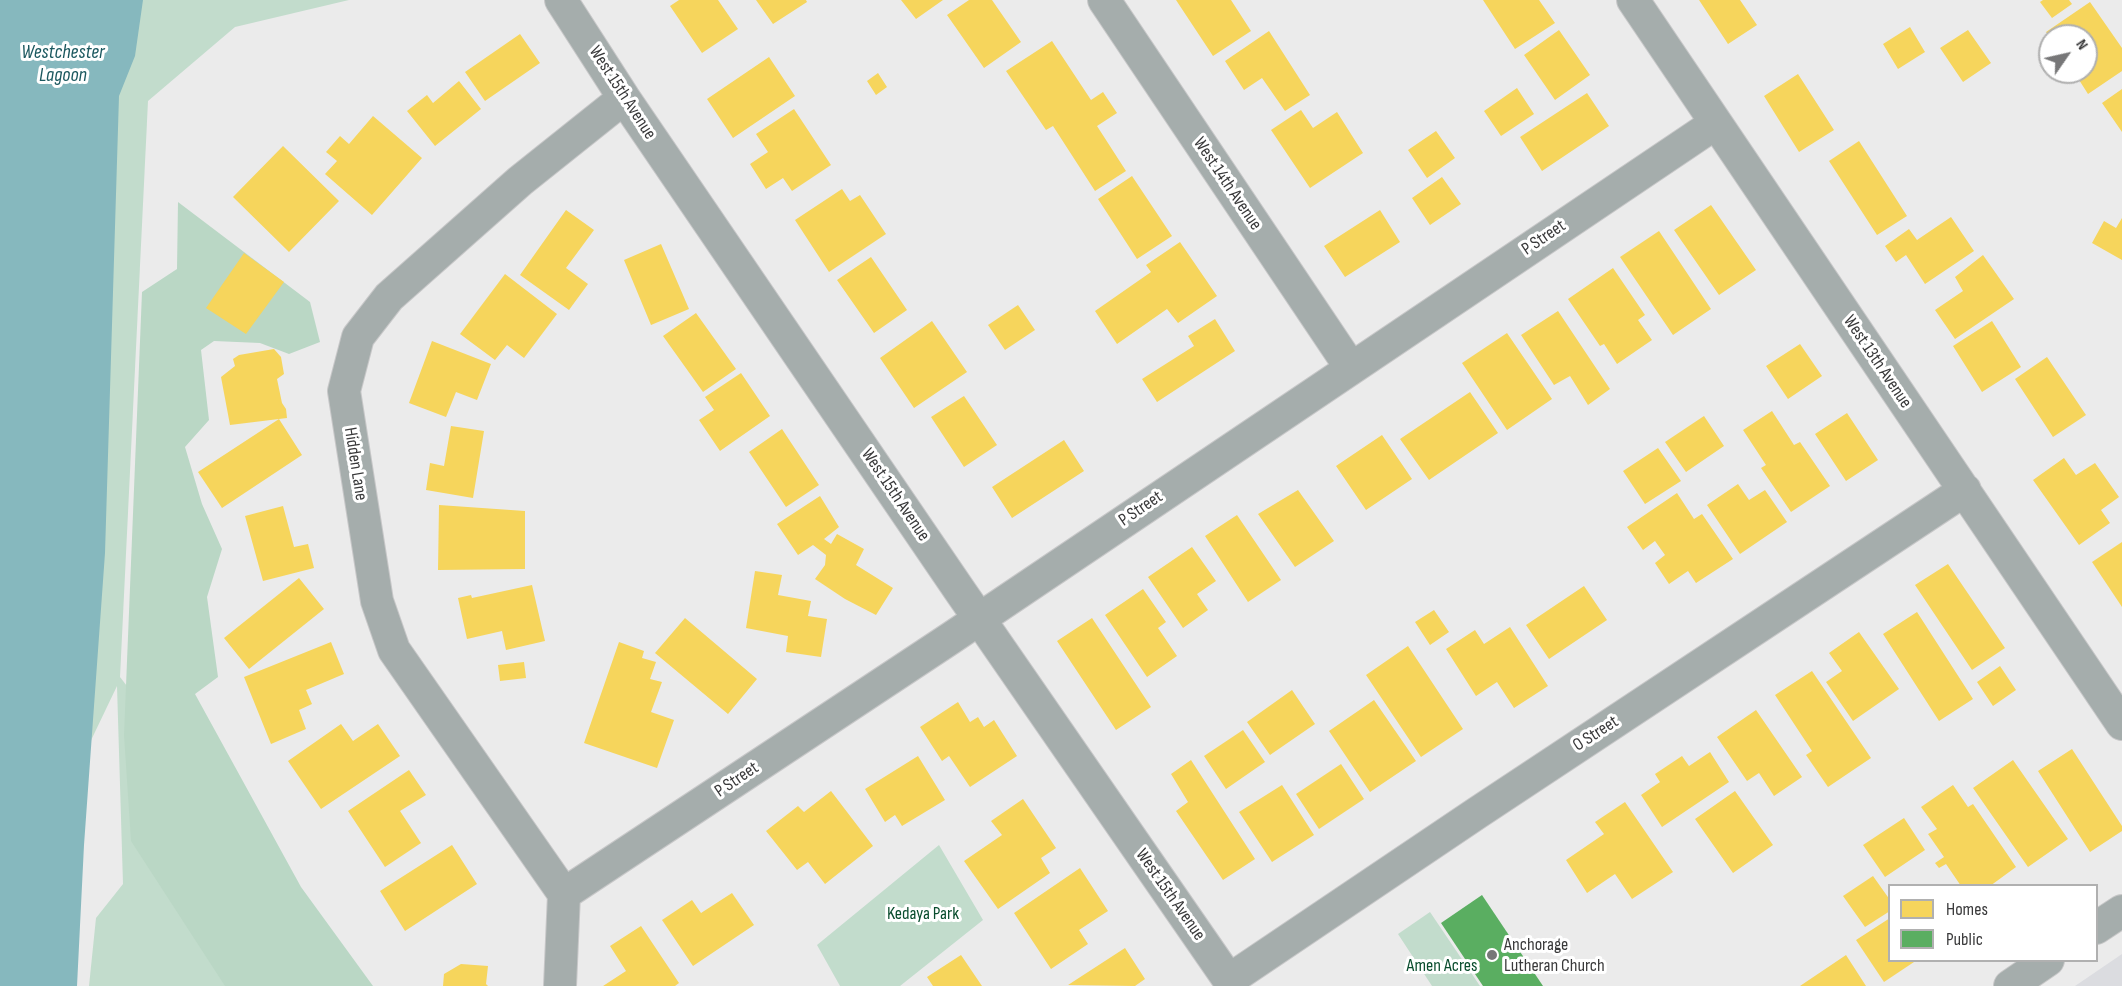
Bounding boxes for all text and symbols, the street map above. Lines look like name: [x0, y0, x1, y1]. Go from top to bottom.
north arrow: [2038, 24, 2098, 84]
text: N: [2071, 36, 2092, 54]
water label: Westchester Lagoon: [21, 41, 105, 88]
street label: West 15th Avenue: [584, 42, 660, 144]
street label: West 14th Avenue: [1188, 133, 1266, 235]
street label: P Street: [1518, 216, 1570, 260]
street label: West 13th Avenue: [1838, 311, 1916, 413]
street label: Hidden Lane: [339, 426, 371, 502]
street label: West 15th Avenue: [856, 445, 934, 545]
street label: P Street: [1115, 487, 1167, 531]
street label: O Street: [1569, 711, 1623, 757]
street label: P Street: [711, 758, 763, 802]
street label: West 15th Avenue: [1130, 845, 1210, 945]
legend: [1888, 884, 2098, 962]
text: Homes: [1946, 899, 1988, 920]
park label: Kedaya Park: [887, 903, 959, 925]
text: Public: [1946, 929, 1983, 950]
place label: Anchorage Lutheran Church: [1504, 934, 1605, 976]
marker: Anchorage Lutheran Church: [1485, 948, 1499, 962]
park label: Amen Acres: [1406, 955, 1478, 977]

